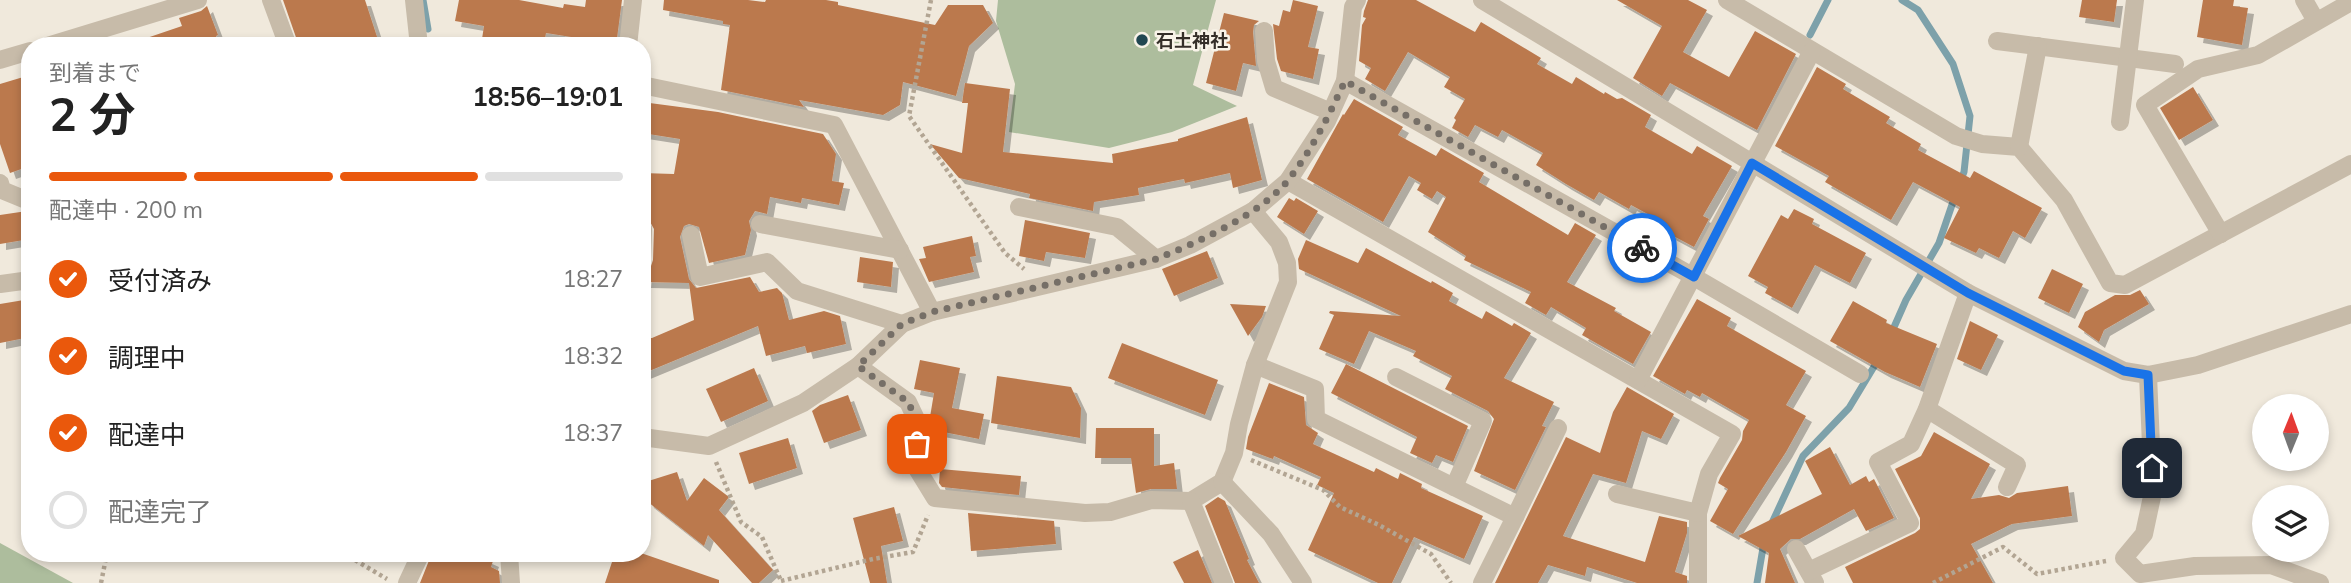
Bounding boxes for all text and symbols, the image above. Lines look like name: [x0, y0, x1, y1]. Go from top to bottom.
place label: 石土神社: [1156, 29, 1228, 52]
marker: 石土神社: [1134, 32, 1150, 48]
text: 到着まで: [49, 58, 141, 87]
text: 18:56–19:01: [472, 80, 623, 113]
text: 2 分: [49, 85, 135, 143]
text: 配達中 · 200 m: [49, 195, 203, 224]
courier: [1607, 213, 1677, 283]
icon: bike: [1623, 229, 1661, 267]
icon: check: [49, 260, 87, 298]
text: 受付済み: [108, 264, 212, 297]
text: 18:27: [563, 264, 623, 293]
icon: check: [49, 337, 87, 375]
text: 調理中: [108, 341, 186, 374]
text: 18:32: [563, 341, 623, 370]
north arrow: [2252, 394, 2329, 471]
map controls: [2252, 394, 2329, 562]
icon: check: [49, 414, 87, 452]
pin: [887, 414, 947, 474]
text: 配達中: [108, 418, 186, 451]
text: 18:37: [563, 418, 623, 447]
icon: bag: [898, 425, 936, 463]
pin: [2122, 438, 2182, 498]
icon: home: [2133, 449, 2171, 487]
button: layers: [2252, 485, 2329, 562]
text: 配達完了: [108, 495, 212, 528]

